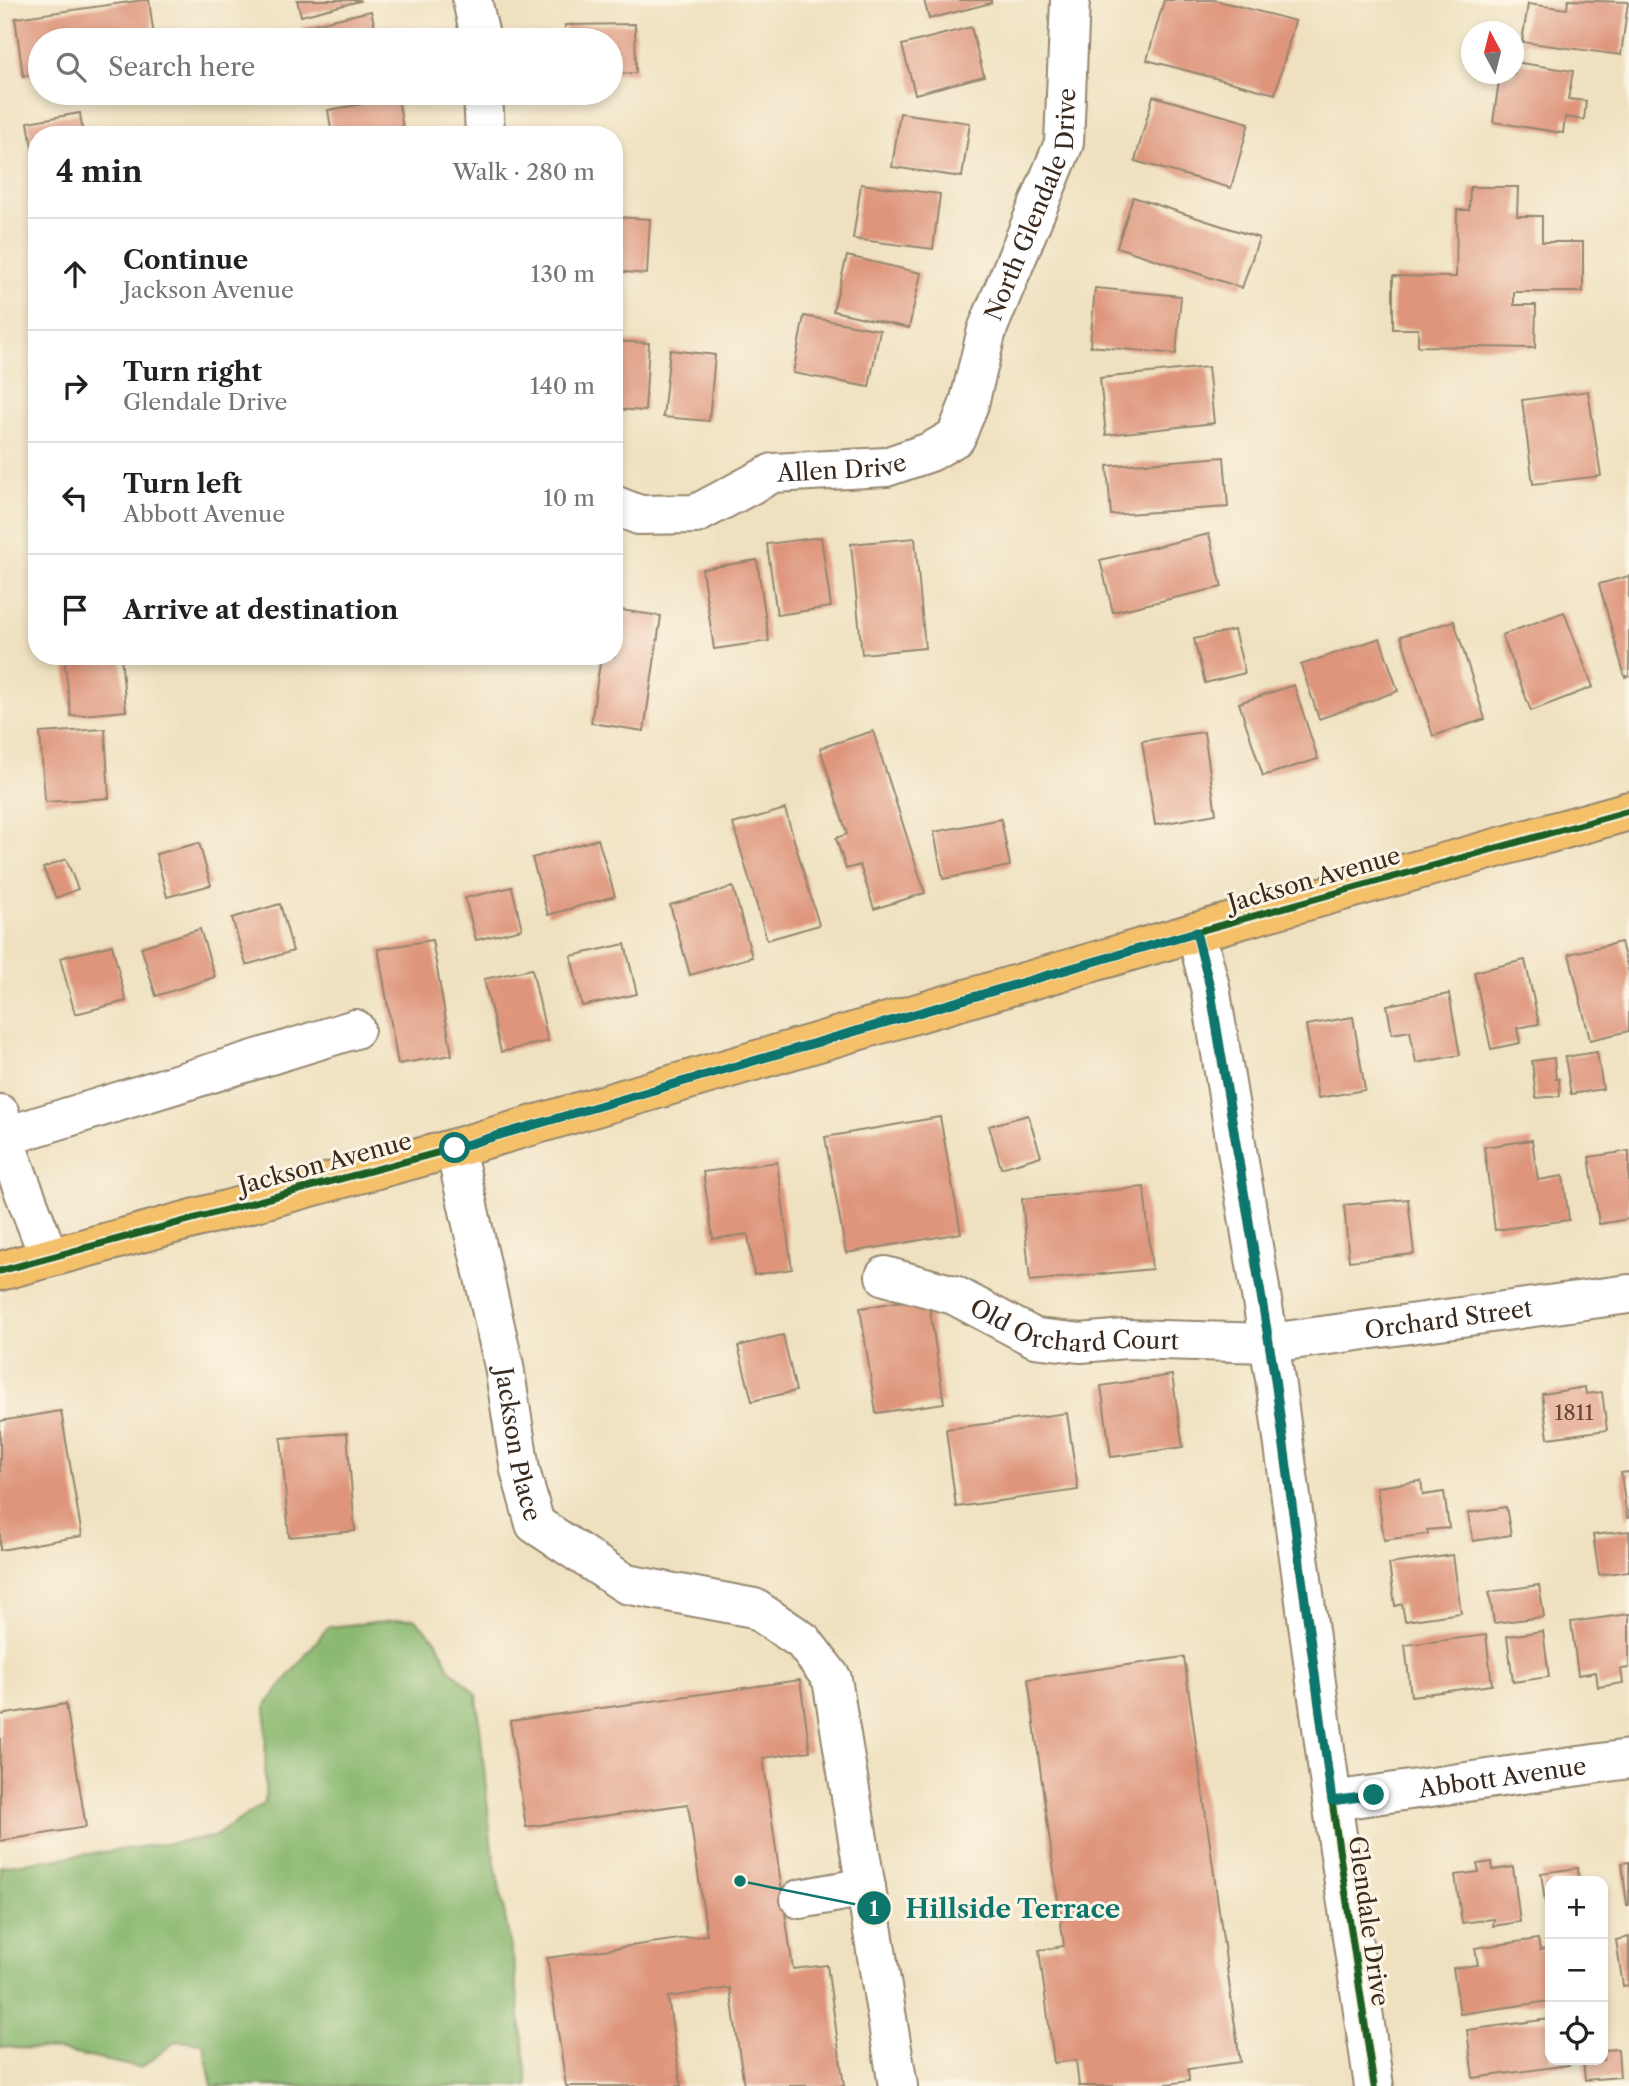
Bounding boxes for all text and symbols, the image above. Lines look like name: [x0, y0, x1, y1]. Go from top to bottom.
north arrow: [1461, 21, 1524, 84]
search box: [28, 28, 623, 105]
icon: search: [52, 48, 90, 86]
text: Search here: [108, 51, 255, 83]
street label: North Glendale Drive: [978, 87, 1081, 325]
text: 4 min: [56, 153, 142, 190]
text: Walk · 280 m: [452, 158, 595, 186]
text: Continue: [123, 244, 248, 276]
icon: ahead: [56, 255, 94, 293]
text: 130 m: [531, 260, 595, 288]
text: Jackson Avenue: [123, 276, 294, 304]
text: Turn right: [123, 356, 262, 388]
icon: right: [56, 367, 94, 405]
text: 140 m: [530, 372, 595, 400]
text: Glendale Drive: [123, 388, 287, 416]
street label: Allen Drive: [775, 447, 910, 487]
text: Turn left: [123, 468, 242, 500]
icon: left: [56, 479, 94, 517]
text: 10 m: [543, 484, 595, 512]
text: Abbott Avenue: [123, 500, 285, 528]
icon: arrive: [56, 591, 94, 629]
text: Arrive at destination: [123, 594, 398, 626]
street label: Jackson Avenue: [1220, 840, 1404, 919]
street label: Jackson Avenue: [231, 1126, 415, 1201]
route start: [439, 1132, 470, 1163]
street label: Old Orchard Court: [965, 1292, 1180, 1358]
street label: Orchard Street: [1363, 1293, 1535, 1344]
street label: Jackson Place: [489, 1362, 548, 1524]
house number: 1811: [1555, 1400, 1594, 1425]
street label: Abbott Avenue: [1415, 1751, 1588, 1803]
route end: [1358, 1779, 1389, 1810]
street label: Glendale Drive: [1343, 1834, 1395, 2008]
map controls: [1545, 1876, 1608, 2065]
button: +: [1545, 1876, 1608, 1939]
callout: Hillside Terrace: [856, 1885, 1135, 1932]
text: Hillside Terrace: [906, 1893, 1120, 1925]
text: 1: [869, 1896, 879, 1921]
button: −: [1545, 1939, 1608, 2002]
button: locate: [1545, 2002, 1608, 2065]

